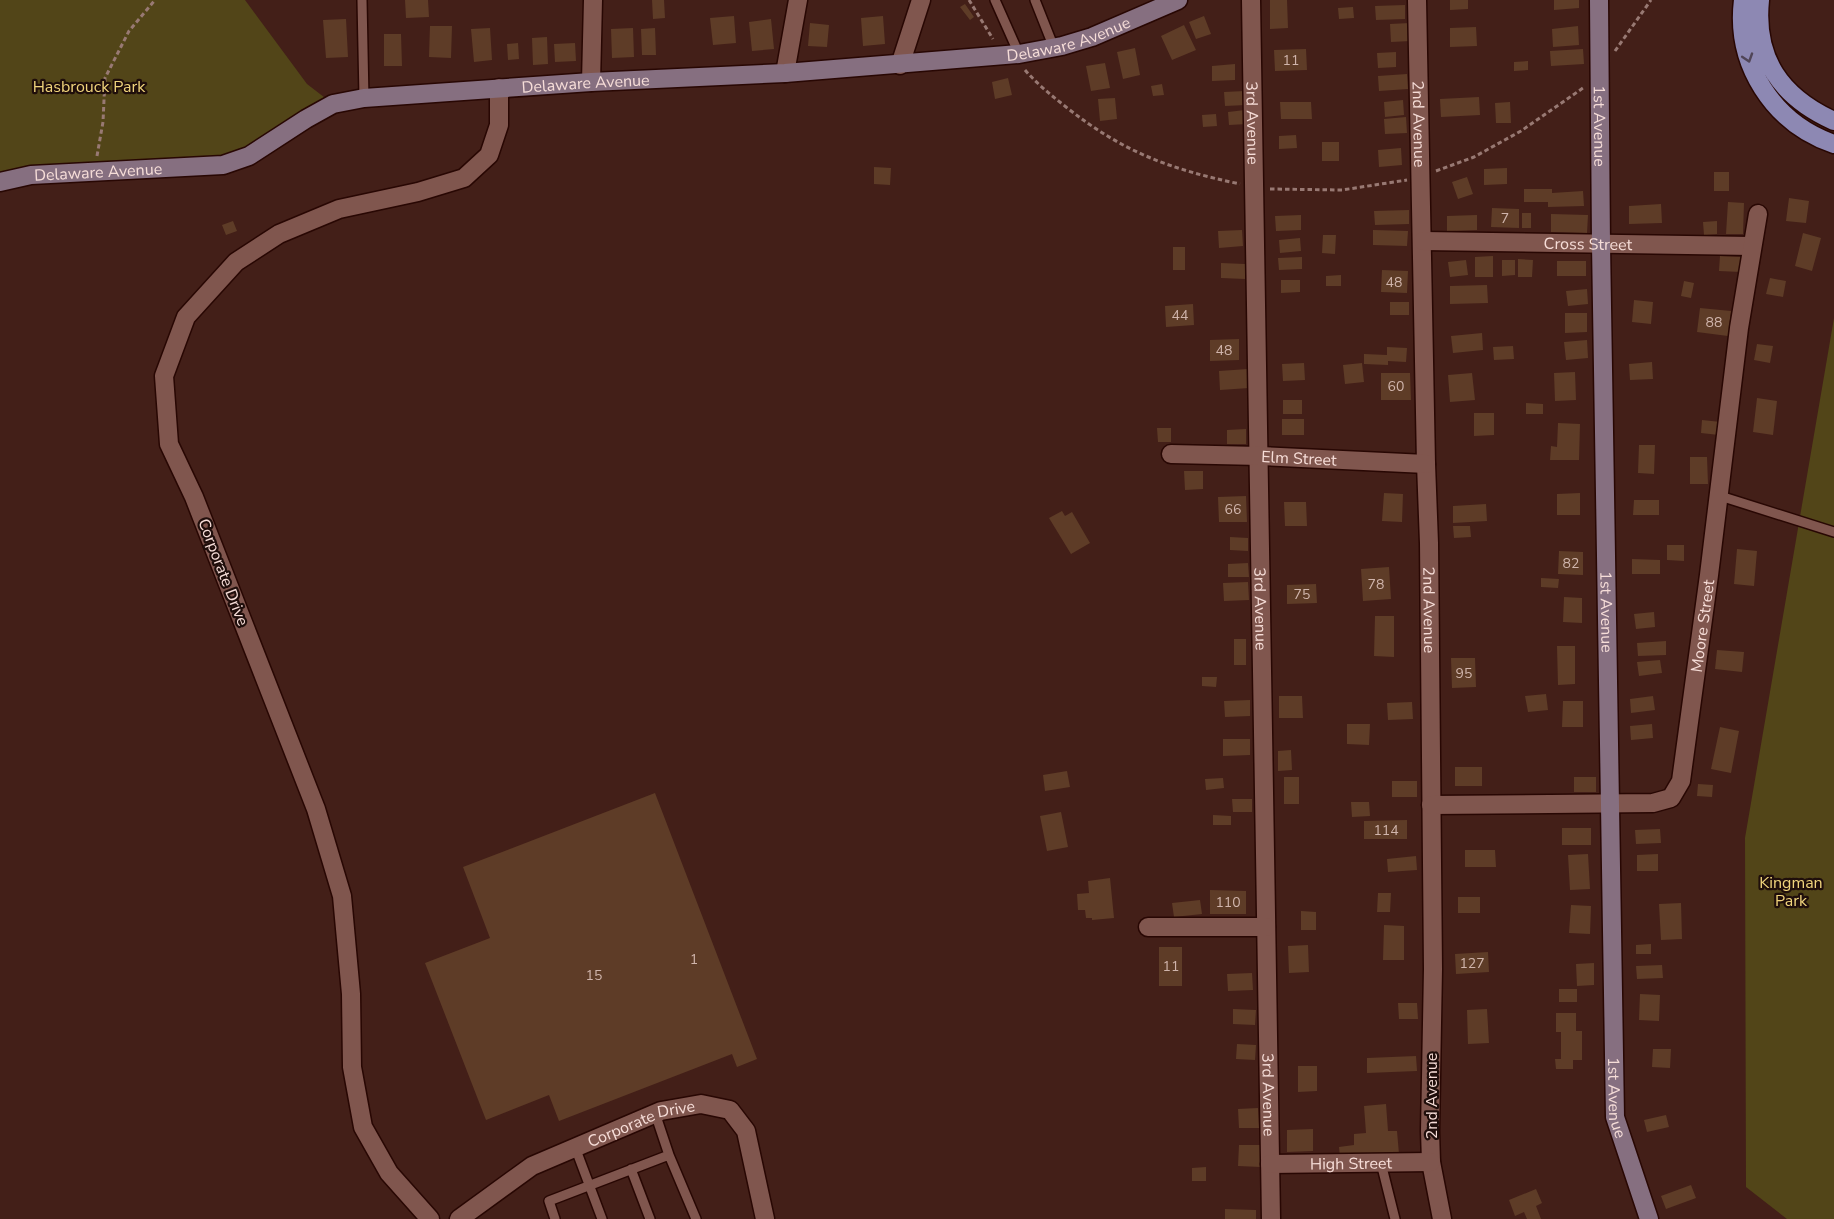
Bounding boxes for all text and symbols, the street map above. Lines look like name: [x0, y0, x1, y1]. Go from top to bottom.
street label: Delaware Avenue: [1006, 12, 1134, 67]
house number: 11: [1283, 51, 1299, 70]
one-way arrow: [1740, 52, 1753, 62]
street label: Delaware Avenue: [521, 69, 650, 99]
park label: Hasbrouck Park: [33, 76, 146, 98]
street label: 2nd Avenue: [1407, 80, 1430, 168]
street label: 3rd Avenue: [1240, 81, 1264, 165]
street label: 1st Avenue: [1588, 85, 1610, 167]
street label: Delaware Avenue: [34, 158, 163, 187]
house number: 7: [1501, 209, 1509, 228]
street label: Cross Street: [1544, 233, 1633, 256]
house number: 48: [1386, 273, 1402, 292]
house number: 44: [1172, 306, 1188, 325]
house number: 88: [1706, 313, 1722, 332]
house number: 48: [1216, 341, 1232, 360]
house number: 60: [1388, 377, 1404, 396]
street label: Elm Street: [1261, 446, 1338, 472]
house number: 66: [1225, 500, 1241, 519]
street label: Corporate Drive: [192, 516, 254, 629]
house number: 82: [1563, 554, 1579, 573]
street label: 2nd Avenue: [1417, 566, 1440, 653]
street label: 3rd Avenue: [1248, 567, 1272, 651]
street label: 1st Avenue: [1594, 571, 1618, 653]
house number: 78: [1368, 575, 1384, 594]
street label: Moore Street: [1686, 578, 1720, 674]
house number: 75: [1294, 585, 1310, 604]
house number: 95: [1456, 664, 1472, 683]
house number: 114: [1373, 821, 1399, 840]
park label: Kingman Park: [1759, 872, 1823, 912]
house number: 110: [1215, 893, 1241, 912]
house number: 1: [690, 950, 698, 969]
house number: 127: [1459, 954, 1485, 973]
house number: 11: [1163, 957, 1179, 976]
house number: 15: [586, 966, 602, 985]
street label: 3rd Avenue: [1256, 1053, 1280, 1137]
street label: 2nd Avenue: [1421, 1053, 1443, 1139]
street label: 1st Avenue: [1602, 1057, 1631, 1141]
street label: Corporate Drive: [584, 1095, 697, 1153]
street label: High Street: [1310, 1152, 1393, 1176]

